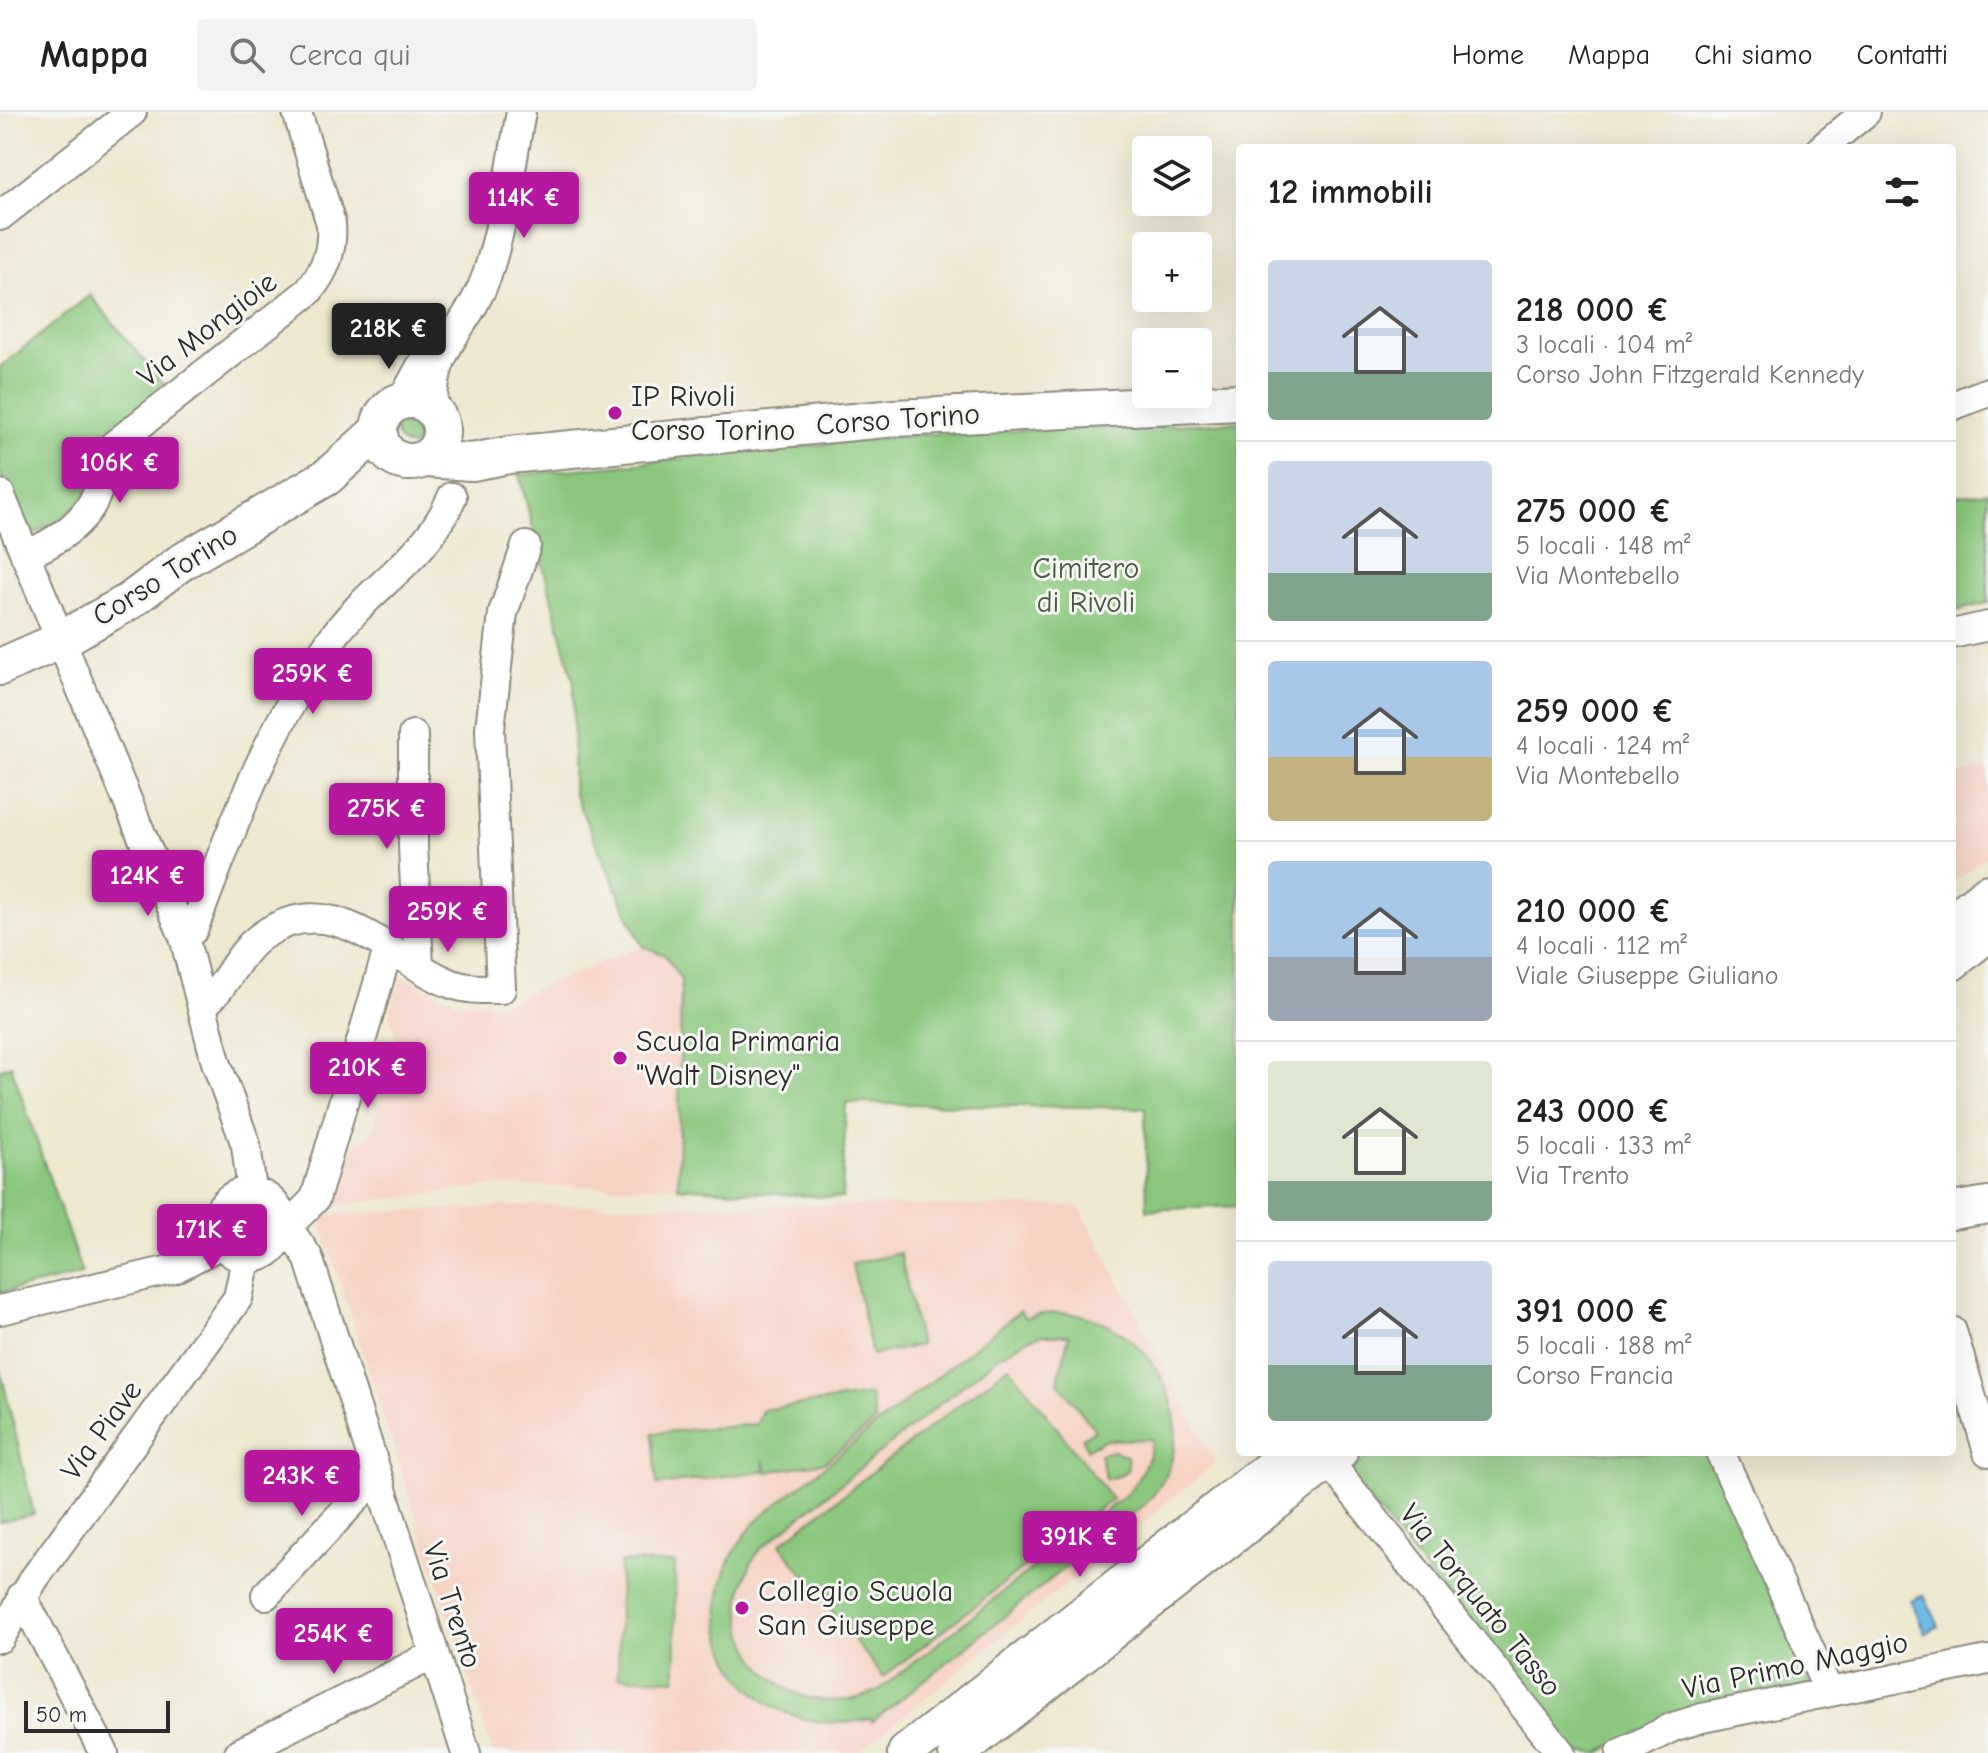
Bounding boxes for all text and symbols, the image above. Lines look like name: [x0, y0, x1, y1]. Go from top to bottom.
search box: [197, 19, 757, 91]
text: Mappa: [40, 33, 149, 77]
icon: search: [225, 33, 269, 77]
text: Cerca qui: [289, 38, 411, 73]
text: Home: [1452, 39, 1524, 71]
text: Mappa: [1568, 39, 1650, 71]
text: Chi siamo: [1694, 39, 1812, 71]
text: Contatti: [1856, 39, 1948, 71]
map controls: [1132, 136, 1212, 408]
button: layers: [1132, 136, 1212, 216]
icon: filters: [1880, 170, 1924, 214]
pin: 114K €: [459, 172, 589, 240]
text: 12 immobili: [1268, 172, 1433, 212]
text: 114K €: [487, 183, 561, 213]
button: +: [1132, 232, 1212, 312]
street label: Via Mongioie: [131, 264, 284, 394]
text: 218 000 €: [1516, 290, 1670, 330]
icon: home: [1332, 292, 1428, 388]
pin: 218K €: [324, 303, 454, 371]
text: 218K €: [350, 314, 428, 344]
button: −: [1132, 328, 1212, 408]
text: 3 locali · 104 m²: [1516, 330, 1692, 360]
text: Corso John Fitzgerald Kennedy: [1516, 360, 1864, 390]
place label: IP Rivoli Corso Torino: [631, 379, 795, 448]
street label: Corso Torino: [815, 396, 981, 443]
marker: IP Rivoli Corso Torino: [606, 404, 624, 422]
pin: 106K €: [55, 437, 185, 505]
text: 106K €: [80, 448, 160, 478]
text: 275 000 €: [1516, 491, 1672, 531]
icon: home: [1332, 493, 1428, 589]
street label: Corso Torino: [86, 517, 244, 634]
text: 5 locali · 148 m²: [1516, 531, 1691, 561]
park label: Cimitero di Rivoli: [1033, 551, 1139, 620]
text: Via Montebello: [1516, 561, 1680, 591]
pin: 259K €: [248, 648, 378, 716]
text: 259K €: [272, 659, 354, 689]
text: 259 000 €: [1516, 691, 1675, 731]
icon: home: [1332, 693, 1428, 789]
text: 4 locali · 124 m²: [1516, 731, 1689, 761]
text: Via Montebello: [1516, 761, 1680, 791]
pin: 275K €: [322, 783, 452, 851]
text: 275K €: [347, 794, 427, 824]
pin: 124K €: [83, 850, 213, 918]
text: 124K €: [110, 861, 186, 891]
pin: 259K €: [383, 886, 513, 954]
text: 210 000 €: [1516, 891, 1672, 931]
icon: home: [1332, 893, 1428, 989]
text: 259K €: [407, 897, 489, 927]
text: 4 locali · 112 m²: [1516, 931, 1687, 961]
text: Viale Giuseppe Giuliano: [1516, 961, 1779, 991]
place label: Scuola Primaria "Walt Disney": [636, 1024, 840, 1093]
pin: 210K €: [303, 1042, 433, 1110]
marker: Scuola Primaria "Walt Disney": [611, 1049, 629, 1067]
text: 210K €: [328, 1053, 408, 1083]
text: 243 000 €: [1516, 1091, 1671, 1131]
icon: home: [1332, 1093, 1428, 1189]
text: 5 locali · 133 m²: [1516, 1131, 1691, 1161]
text: Via Trento: [1516, 1161, 1629, 1191]
pin: 171K €: [147, 1204, 277, 1272]
text: 171K €: [175, 1215, 249, 1245]
text: 391 000 €: [1516, 1291, 1670, 1331]
icon: home: [1332, 1293, 1428, 1389]
text: 5 locali · 188 m²: [1516, 1331, 1691, 1361]
text: Corso Francia: [1516, 1361, 1674, 1391]
street label: Via Piave: [54, 1374, 149, 1487]
pin: 243K €: [237, 1450, 367, 1518]
text: 243K €: [263, 1461, 342, 1491]
street label: Via Torquato Tasso: [1392, 1497, 1569, 1704]
pin: 391K €: [1015, 1511, 1145, 1579]
text: 391K €: [1041, 1522, 1119, 1552]
street label: Via Trento: [416, 1538, 489, 1673]
place label: Collegio Scuola San Giuseppe: [758, 1574, 953, 1643]
marker: Collegio Scuola San Giuseppe: [733, 1599, 751, 1617]
pin: 254K €: [269, 1608, 399, 1676]
text: 254K €: [294, 1619, 374, 1649]
street label: Via Primo Maggio: [1679, 1624, 1911, 1706]
scale bar: [24, 1697, 170, 1733]
text: 50 m: [36, 1702, 87, 1728]

